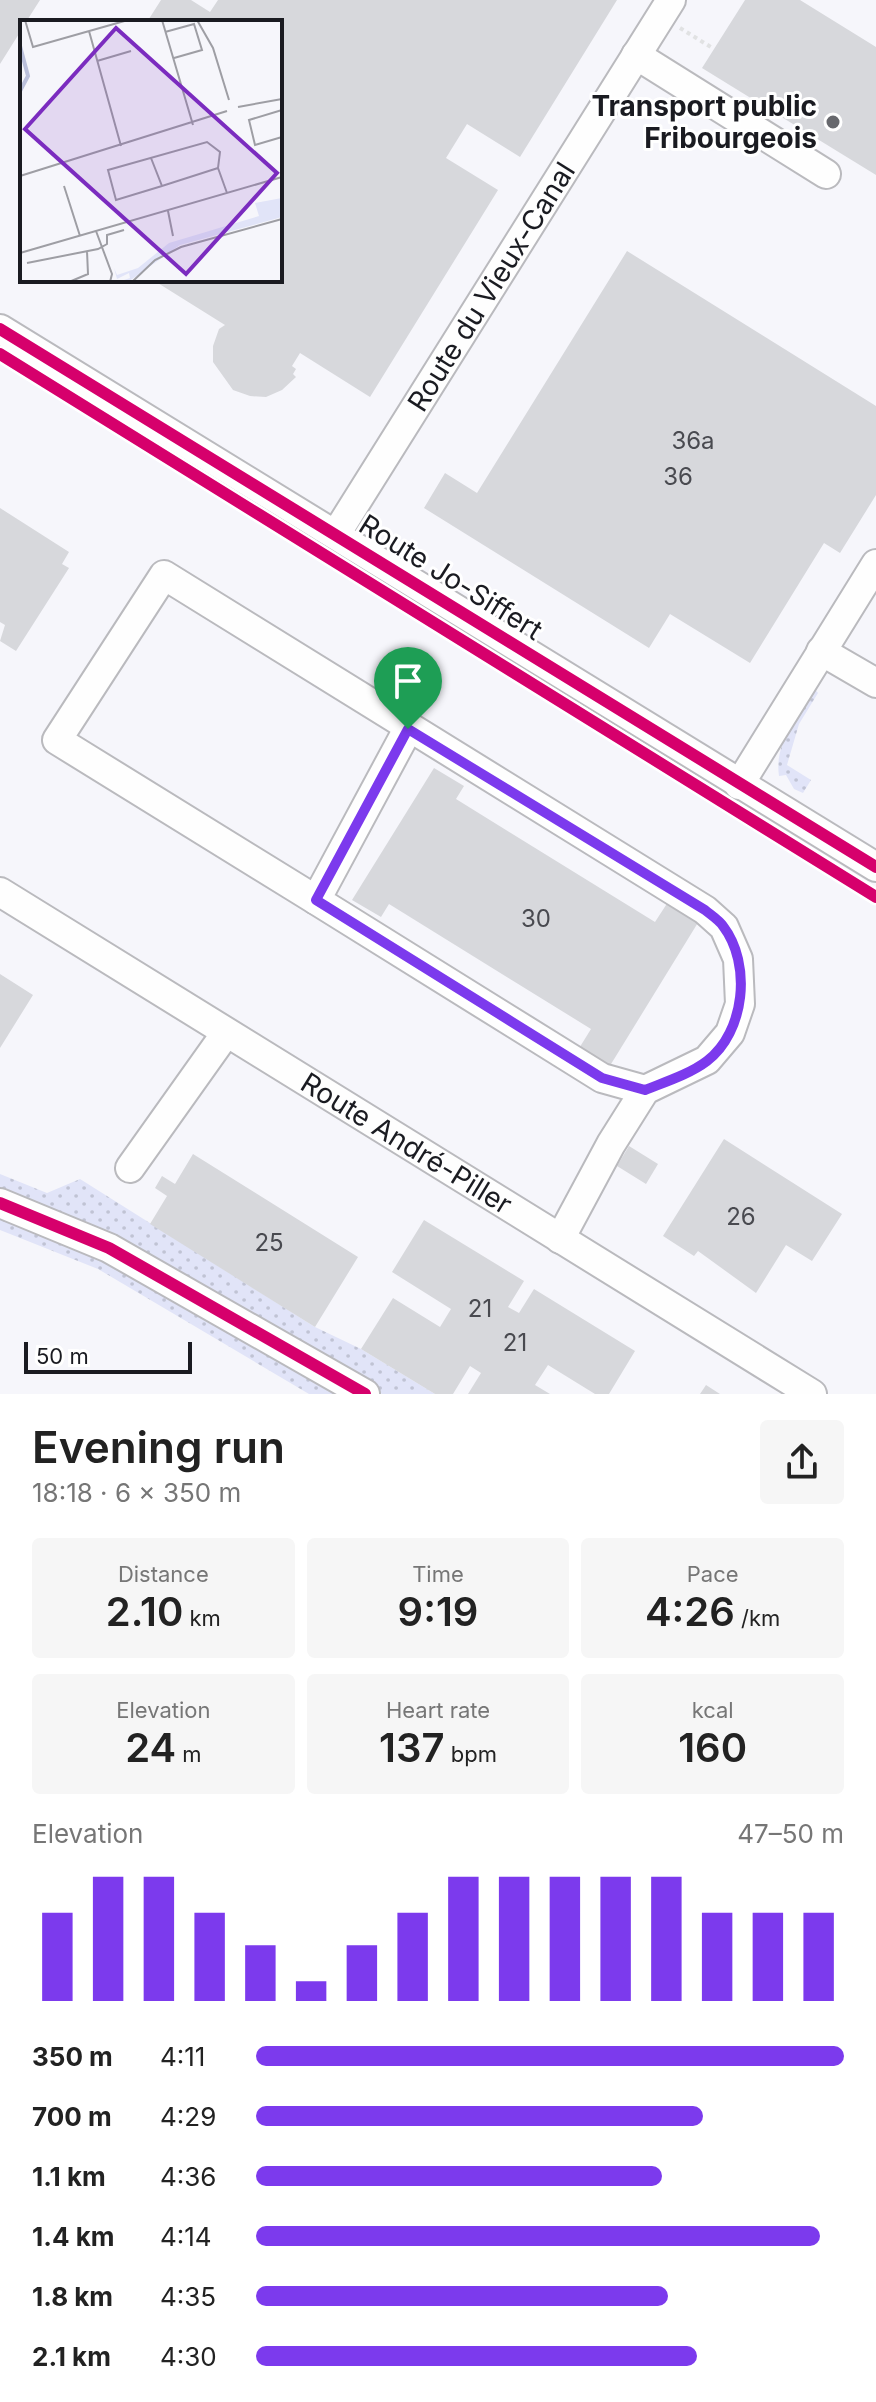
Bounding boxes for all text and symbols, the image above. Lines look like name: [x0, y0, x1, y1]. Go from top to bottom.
inset map: [20, 20, 282, 282]
place label: Transport public Fribourgeois: [591, 89, 817, 155]
marker: Transport public Fribourgeois: [824, 113, 842, 131]
street label: Route du Vieux-Canal: [400, 156, 582, 417]
house number: 36a: [671, 426, 715, 455]
house number: 36: [663, 462, 693, 491]
street label: Route Jo-Siffert: [353, 507, 549, 647]
pin: [374, 647, 442, 729]
icon: arrive: [386, 659, 430, 703]
house number: 30: [521, 904, 551, 933]
street label: Route André-Piller: [295, 1065, 518, 1221]
house number: 26: [726, 1202, 756, 1231]
house number: 25: [254, 1228, 284, 1257]
house number: 21: [468, 1294, 492, 1323]
house number: 21: [503, 1328, 527, 1357]
scale bar: [24, 1338, 192, 1374]
text: 50 m: [36, 1343, 89, 1369]
text: Evening run: [32, 1420, 285, 1474]
button: share: [760, 1420, 844, 1504]
text: 18:18 · 6 × 350 m: [32, 1477, 241, 1508]
text: Distance: [118, 1561, 209, 1587]
text: Time: [412, 1561, 464, 1587]
text: Pace: [687, 1561, 739, 1587]
text: 2.10: [106, 1587, 183, 1636]
text: 9:19: [398, 1587, 478, 1636]
text: 4:26: [645, 1587, 735, 1636]
text: km: [183, 1605, 221, 1631]
text: /km: [735, 1605, 780, 1631]
text: Elevation: [116, 1697, 210, 1723]
text: Heart rate: [386, 1697, 490, 1723]
text: kcal: [692, 1697, 734, 1723]
text: 24: [125, 1723, 176, 1772]
text: 137: [379, 1723, 445, 1772]
text: 160: [678, 1723, 747, 1772]
text: m: [176, 1741, 202, 1767]
text: bpm: [445, 1741, 497, 1767]
text: Elevation: [32, 1818, 143, 1849]
text: 47–50 m: [737, 1818, 844, 1849]
text: 350 m: [32, 2041, 113, 2072]
text: 4:11: [160, 2041, 205, 2072]
text: 700 m: [32, 2101, 112, 2132]
text: 4:29: [160, 2101, 216, 2132]
text: 1.1 km: [32, 2161, 106, 2192]
text: 4:36: [160, 2161, 216, 2192]
text: 1.4 km: [32, 2221, 114, 2252]
text: 4:14: [160, 2221, 212, 2252]
text: 1.8 km: [32, 2281, 113, 2312]
text: 4:35: [160, 2281, 216, 2312]
text: 2.1 km: [32, 2341, 111, 2372]
text: 4:30: [160, 2341, 217, 2372]

